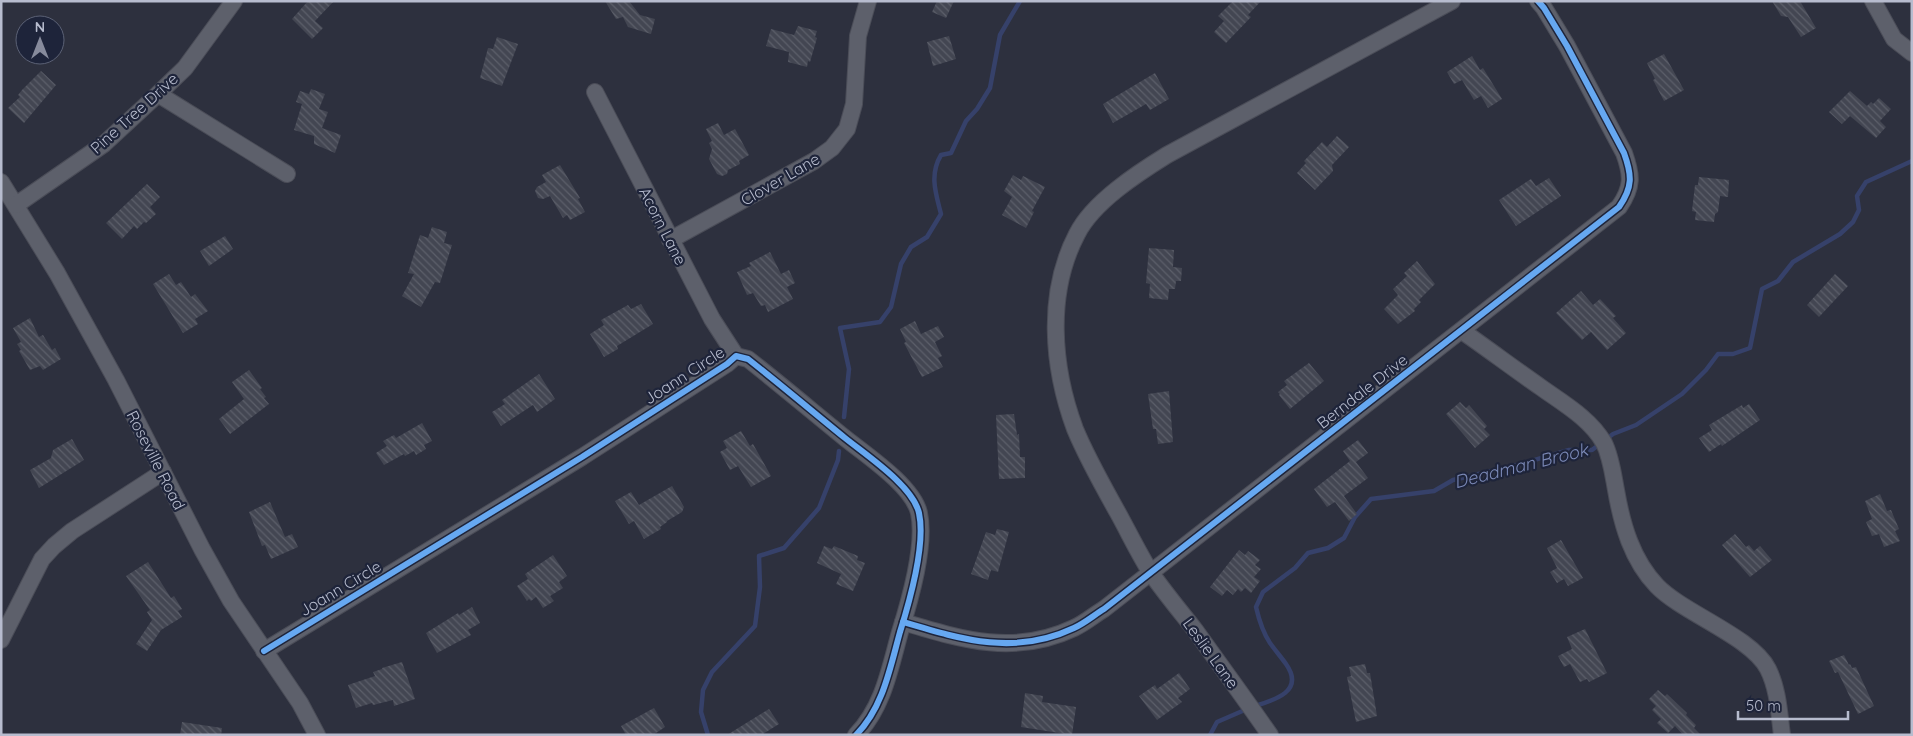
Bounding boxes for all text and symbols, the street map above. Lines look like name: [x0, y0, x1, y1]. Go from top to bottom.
north arrow: [15, 15, 65, 65]
text: N: [35, 18, 45, 36]
street label: Pine Tree Drive: [86, 68, 182, 158]
street label: Clover Lane: [737, 148, 823, 210]
street label: Acorn Lane: [635, 184, 691, 268]
street label: Joann Circle: [640, 342, 728, 408]
street label: Berndale Drive: [1313, 349, 1411, 433]
street label: Roseville Road: [122, 407, 190, 513]
water label: Deadman Brook: [1451, 437, 1592, 493]
street label: Joann Circle: [295, 556, 385, 620]
street label: Leslie Lane: [1179, 614, 1243, 692]
scale bar: [1738, 688, 1848, 720]
text: 50 m: [1746, 696, 1781, 715]

